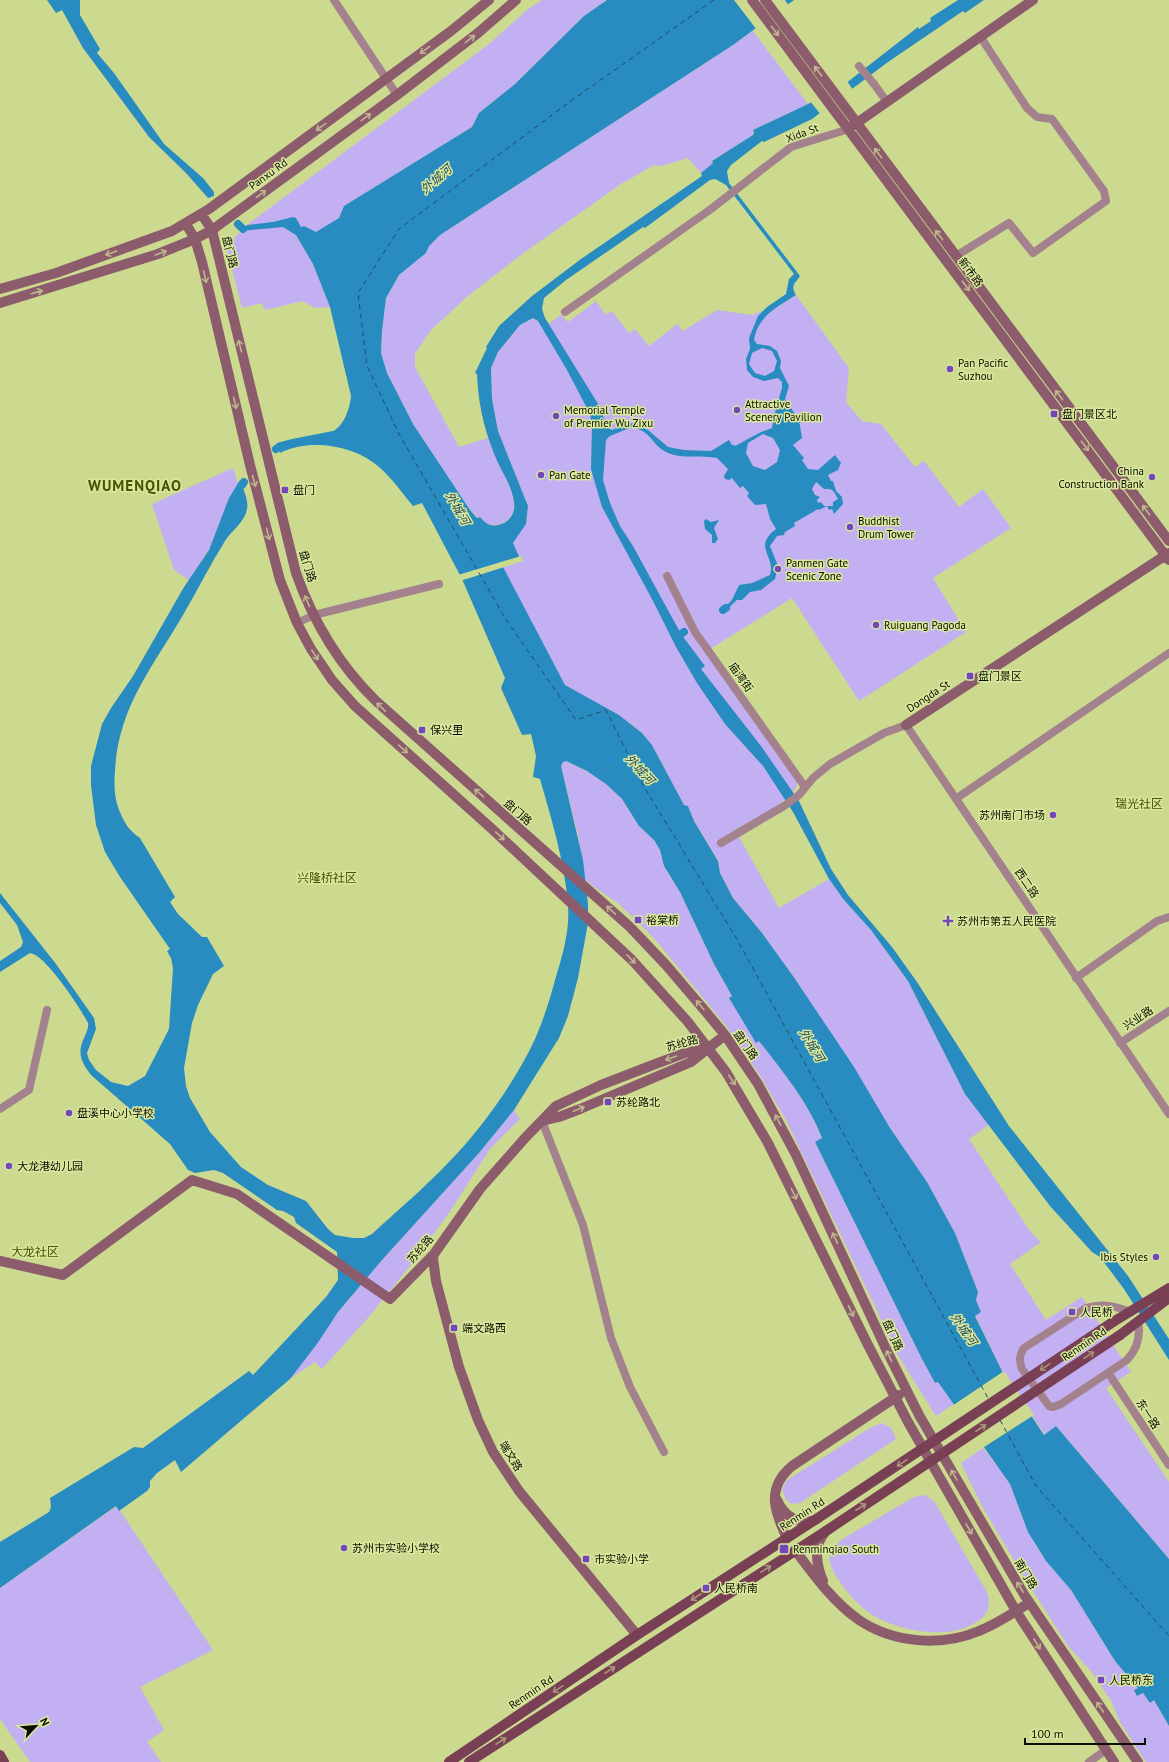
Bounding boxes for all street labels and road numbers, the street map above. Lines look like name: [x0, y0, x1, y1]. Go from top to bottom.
street label: Xida St: [784, 120, 820, 146]
street label: Panxu Rd: [246, 155, 290, 193]
street label: 盘门路: [219, 234, 241, 270]
street label: 新市路: [955, 255, 987, 289]
street label: 盘门路: [296, 548, 320, 584]
street label: 庙湾街: [726, 659, 756, 695]
street label: Dongda St: [904, 677, 953, 715]
street label: 盘门路: [501, 796, 535, 828]
street label: 西二路: [1012, 865, 1042, 901]
street label: 兴业路: [1120, 1003, 1156, 1033]
street label: 盘门路: [731, 1027, 761, 1063]
street label: 苏纶路: [664, 1032, 700, 1054]
street label: 苏纶路: [404, 1232, 436, 1266]
street label: 盘门路: [880, 1317, 906, 1353]
street label: Renmin Rd: [1059, 1324, 1109, 1364]
street label: 东一路: [1133, 1396, 1163, 1432]
street label: 端文路: [497, 1438, 525, 1474]
street label: Renmin Rd: [777, 1494, 827, 1534]
street label: 南门路: [1012, 1556, 1040, 1592]
street label: Renmin Rd: [506, 1672, 556, 1712]

